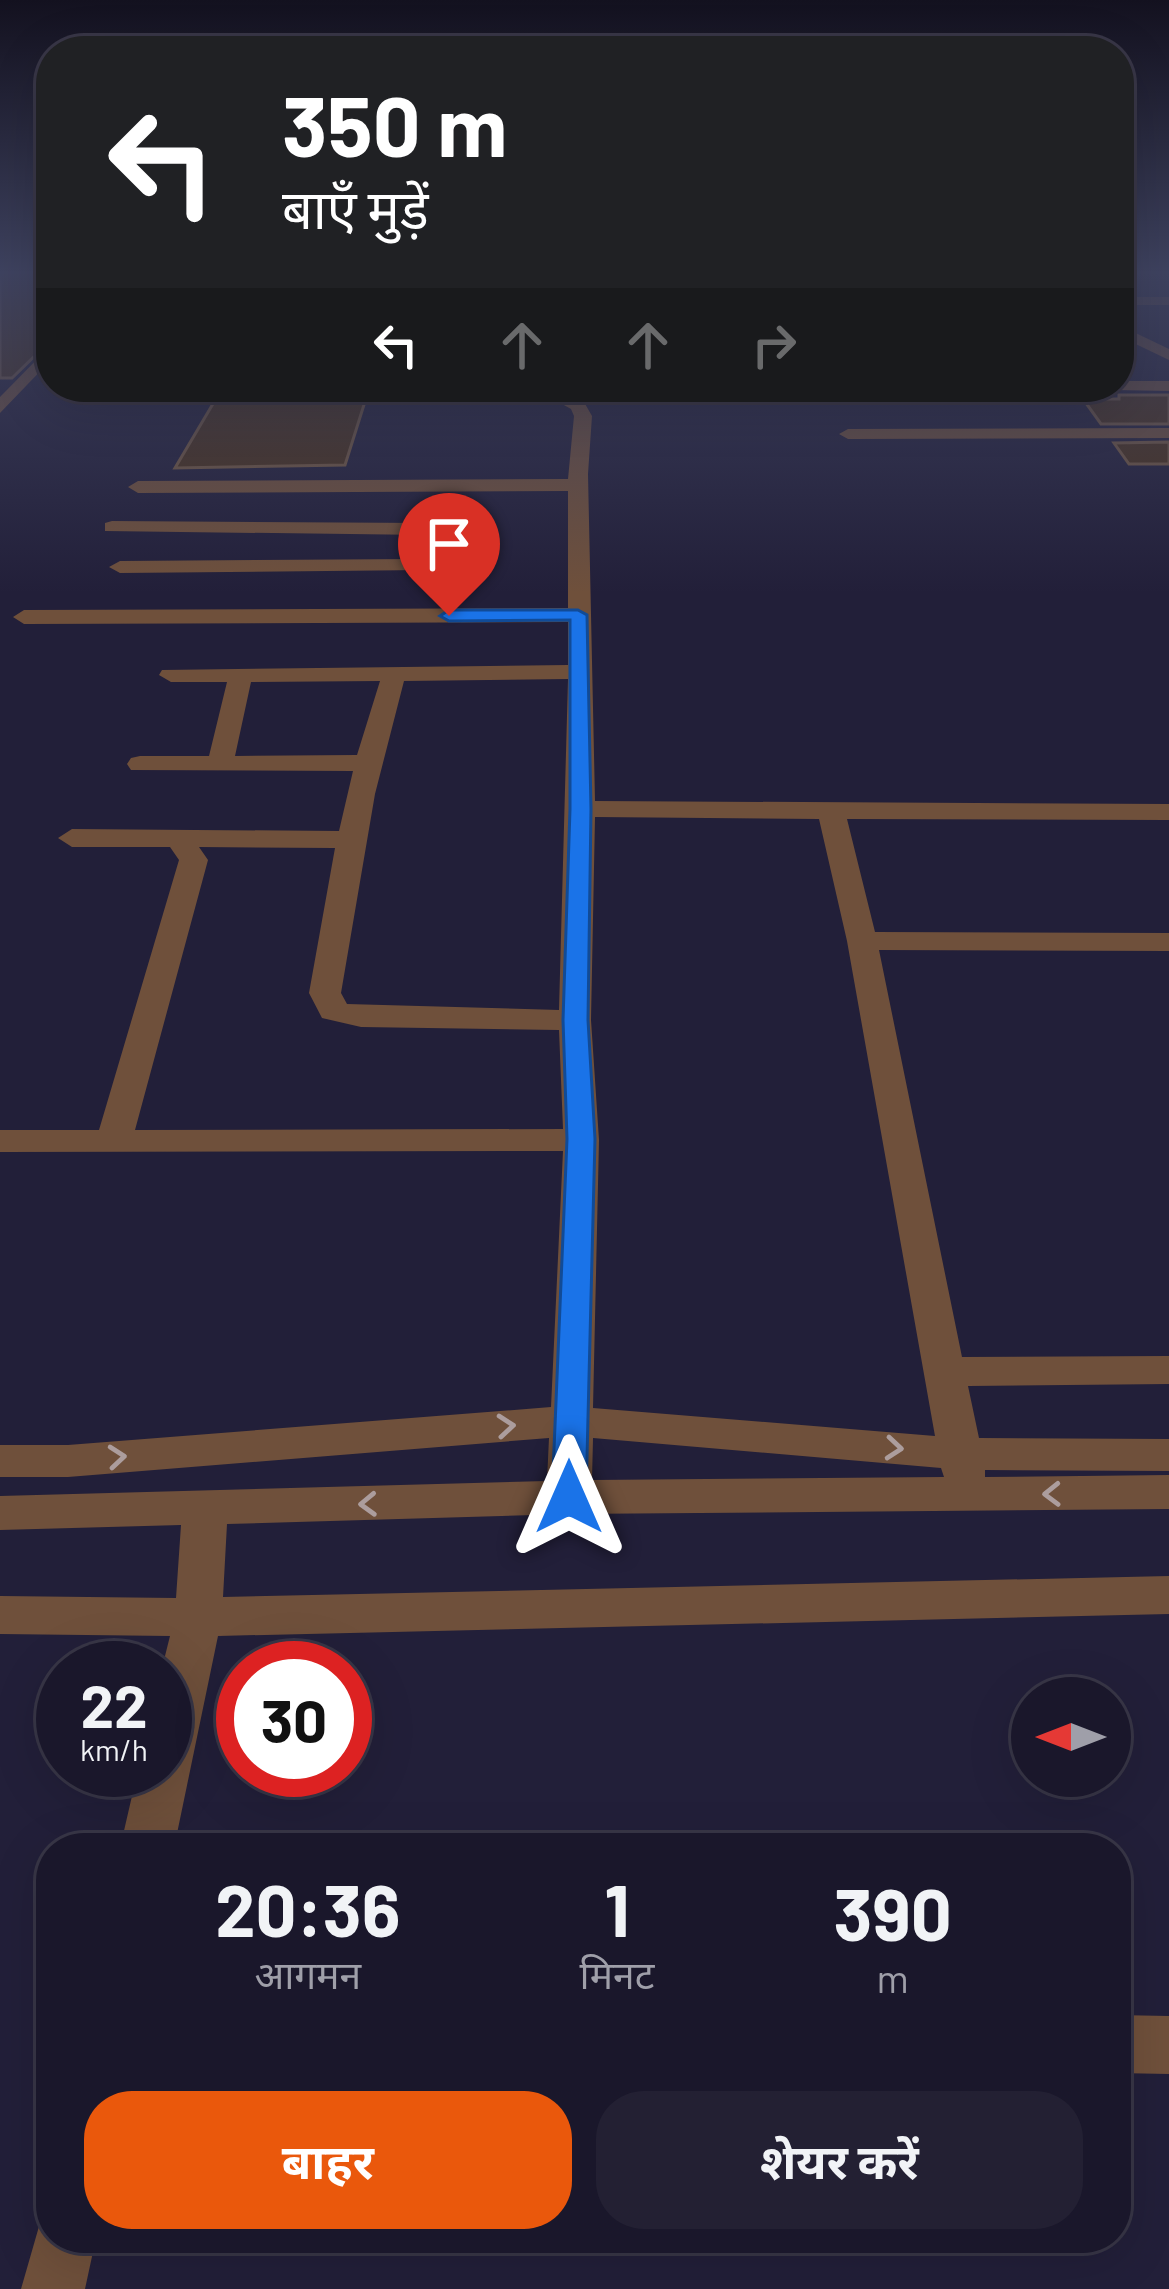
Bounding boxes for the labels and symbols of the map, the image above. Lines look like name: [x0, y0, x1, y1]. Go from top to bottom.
pin: [398, 493, 500, 616]
one-way arrow: [497, 1414, 516, 1439]
position arrow: [506, 1434, 632, 1560]
one-way arrow: [885, 1435, 904, 1460]
one-way arrow: [108, 1444, 127, 1470]
one-way arrow: [1042, 1480, 1061, 1506]
one-way arrow: [358, 1490, 377, 1516]
speed limit sign: 30: [216, 1641, 372, 1797]
north arrow: [1011, 1677, 1131, 1797]

